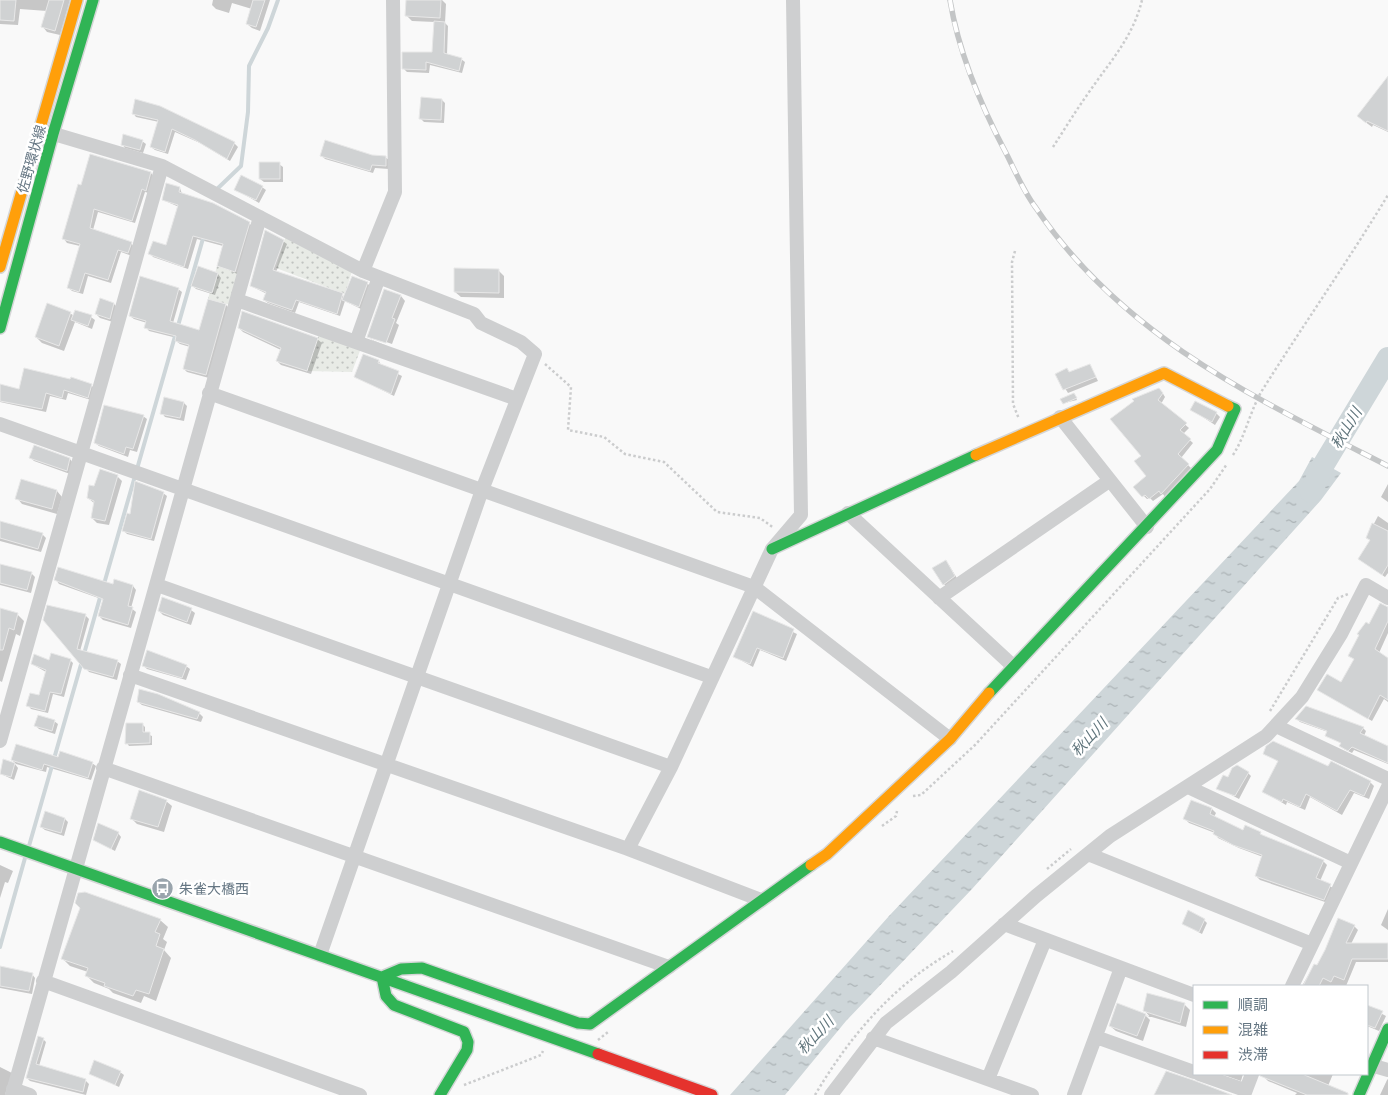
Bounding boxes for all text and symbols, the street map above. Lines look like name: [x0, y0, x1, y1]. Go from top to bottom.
street label: 佐野環状線: [12, 123, 50, 195]
water label: 秋山川: [1325, 402, 1368, 453]
water label: 秋山川: [1066, 712, 1113, 761]
bus stop icon: 朱雀大橋西: [151, 876, 175, 900]
place label: 朱雀大橋西: [179, 879, 249, 898]
legend: [1193, 985, 1368, 1075]
text: 順調: [1238, 994, 1268, 1015]
water label: 秋山川: [792, 1010, 839, 1059]
text: 混雑: [1238, 1019, 1268, 1040]
text: 渋滞: [1238, 1044, 1268, 1065]

